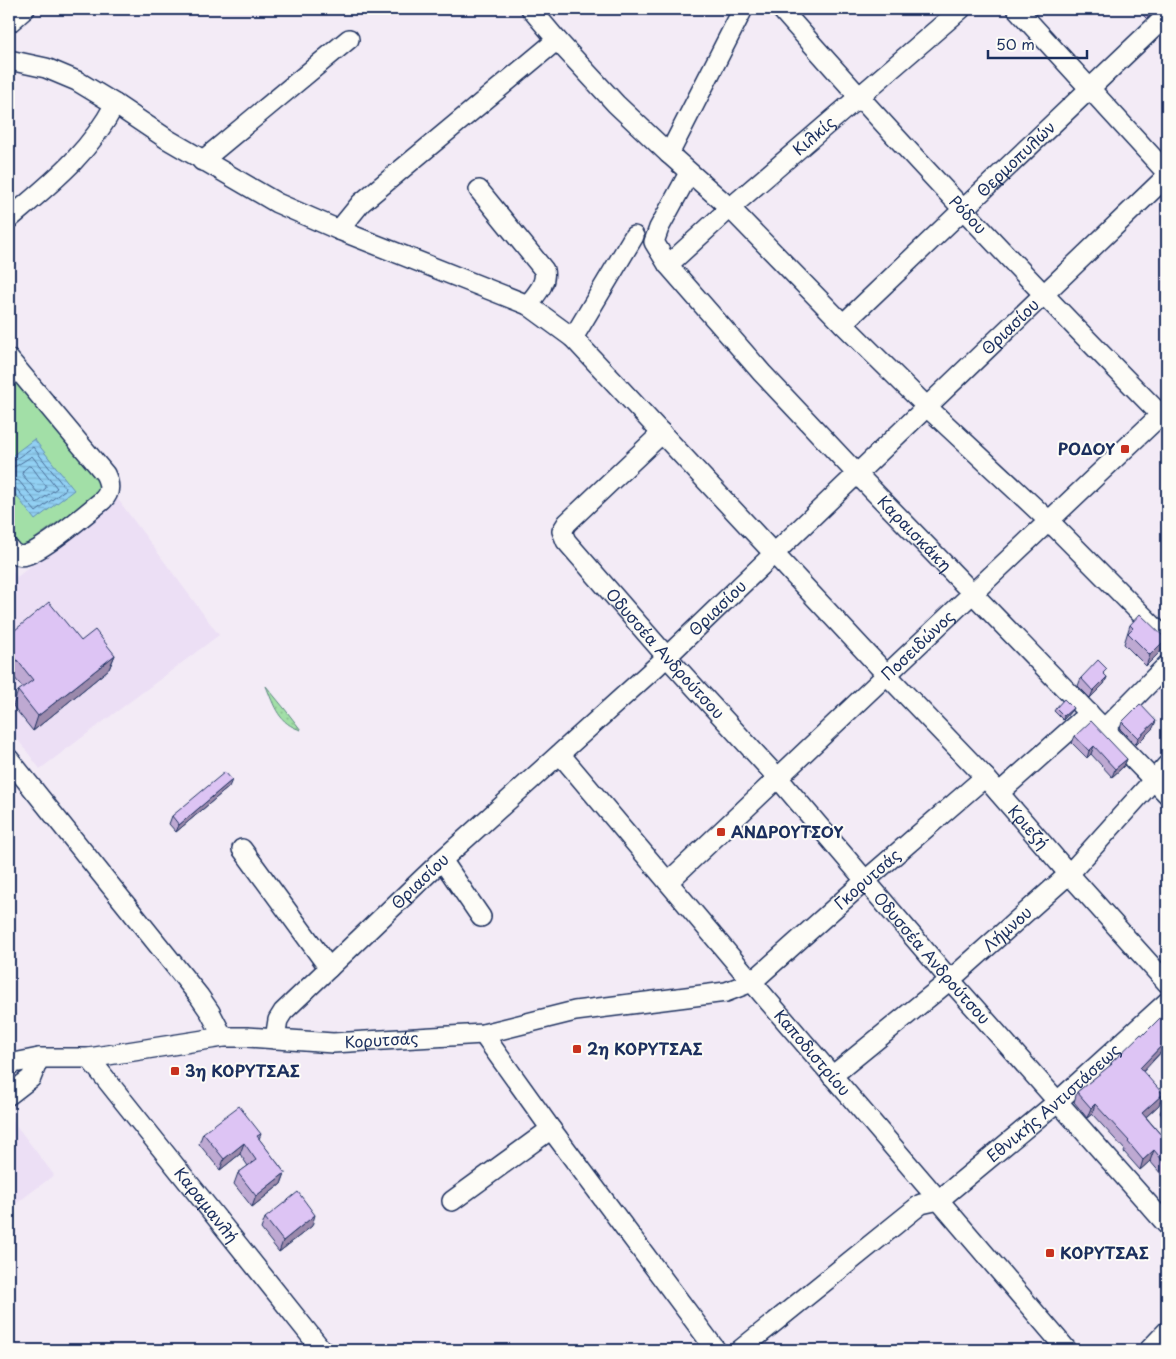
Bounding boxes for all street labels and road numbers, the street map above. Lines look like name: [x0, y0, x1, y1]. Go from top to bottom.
street label: Κιλκίς: [787, 110, 840, 160]
street label: Θερμοπυλών: [970, 115, 1060, 202]
street label: Ρόδου: [944, 189, 993, 239]
street label: Θριασίου: [975, 292, 1044, 360]
street label: Καραισκάκη: [873, 489, 958, 576]
street label: Θριασίου: [682, 574, 751, 641]
street label: Οδυσσέα Ανδρούτσου: [601, 582, 731, 724]
street label: Ποσειδώνος: [875, 604, 959, 685]
street label: Κριεζή: [1003, 799, 1055, 854]
street label: Γκορυτσάς: [828, 843, 905, 914]
street label: Θριασίου: [385, 847, 453, 914]
street label: Οδυσσέα Ανδρούτσου: [869, 886, 997, 1029]
street label: Λήμνου: [977, 900, 1036, 956]
street label: Καποδιστρίου: [769, 1004, 857, 1100]
street label: Κορυτσάς: [344, 1025, 419, 1053]
street label: Εθνικής Αντιστάσεως: [981, 1037, 1125, 1167]
street label: Καραμανλή: [169, 1161, 245, 1247]

